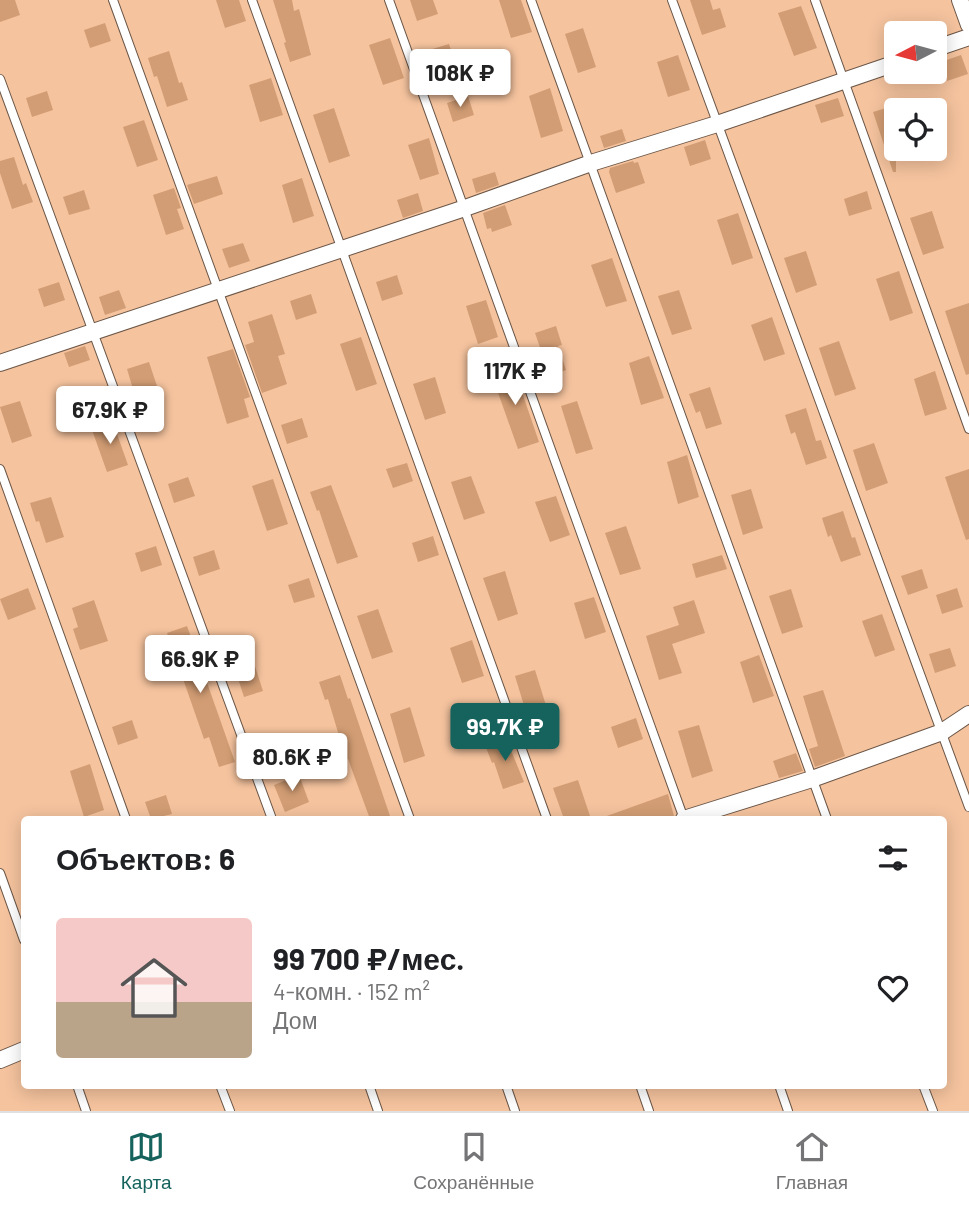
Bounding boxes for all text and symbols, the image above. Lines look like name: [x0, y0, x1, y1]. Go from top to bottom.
north arrow: [884, 21, 947, 84]
map controls: [884, 21, 947, 161]
pin: 108K ₽: [403, 50, 517, 109]
text: 108K ₽: [426, 58, 494, 86]
button: locate: [884, 98, 947, 161]
pin: 117K ₽: [458, 348, 572, 407]
text: 117K ₽: [484, 356, 546, 384]
pin: 67.9K ₽: [45, 386, 175, 446]
text: 67.9K ₽: [72, 395, 148, 423]
pin: 66.9K ₽: [135, 636, 265, 695]
text: 66.9K ₽: [161, 644, 239, 672]
pin: 99.7K ₽: [440, 704, 570, 763]
text: 99.7K ₽: [466, 712, 544, 740]
pin: 80.6K ₽: [227, 734, 357, 793]
text: 80.6K ₽: [252, 742, 332, 770]
icon: filters: [874, 839, 912, 877]
text: Объектов: 6: [56, 840, 235, 876]
text: 99 700 ₽/мес.: [273, 940, 464, 976]
icon: home: [112, 946, 196, 1030]
icon: heart: [874, 969, 912, 1007]
text: 4-комн. · 152 m²: [273, 977, 430, 1005]
text: Дом: [273, 1006, 317, 1034]
tab: Карта: [121, 1128, 172, 1194]
tab: Сохранённые: [413, 1128, 534, 1194]
tab: Главная: [776, 1128, 848, 1194]

